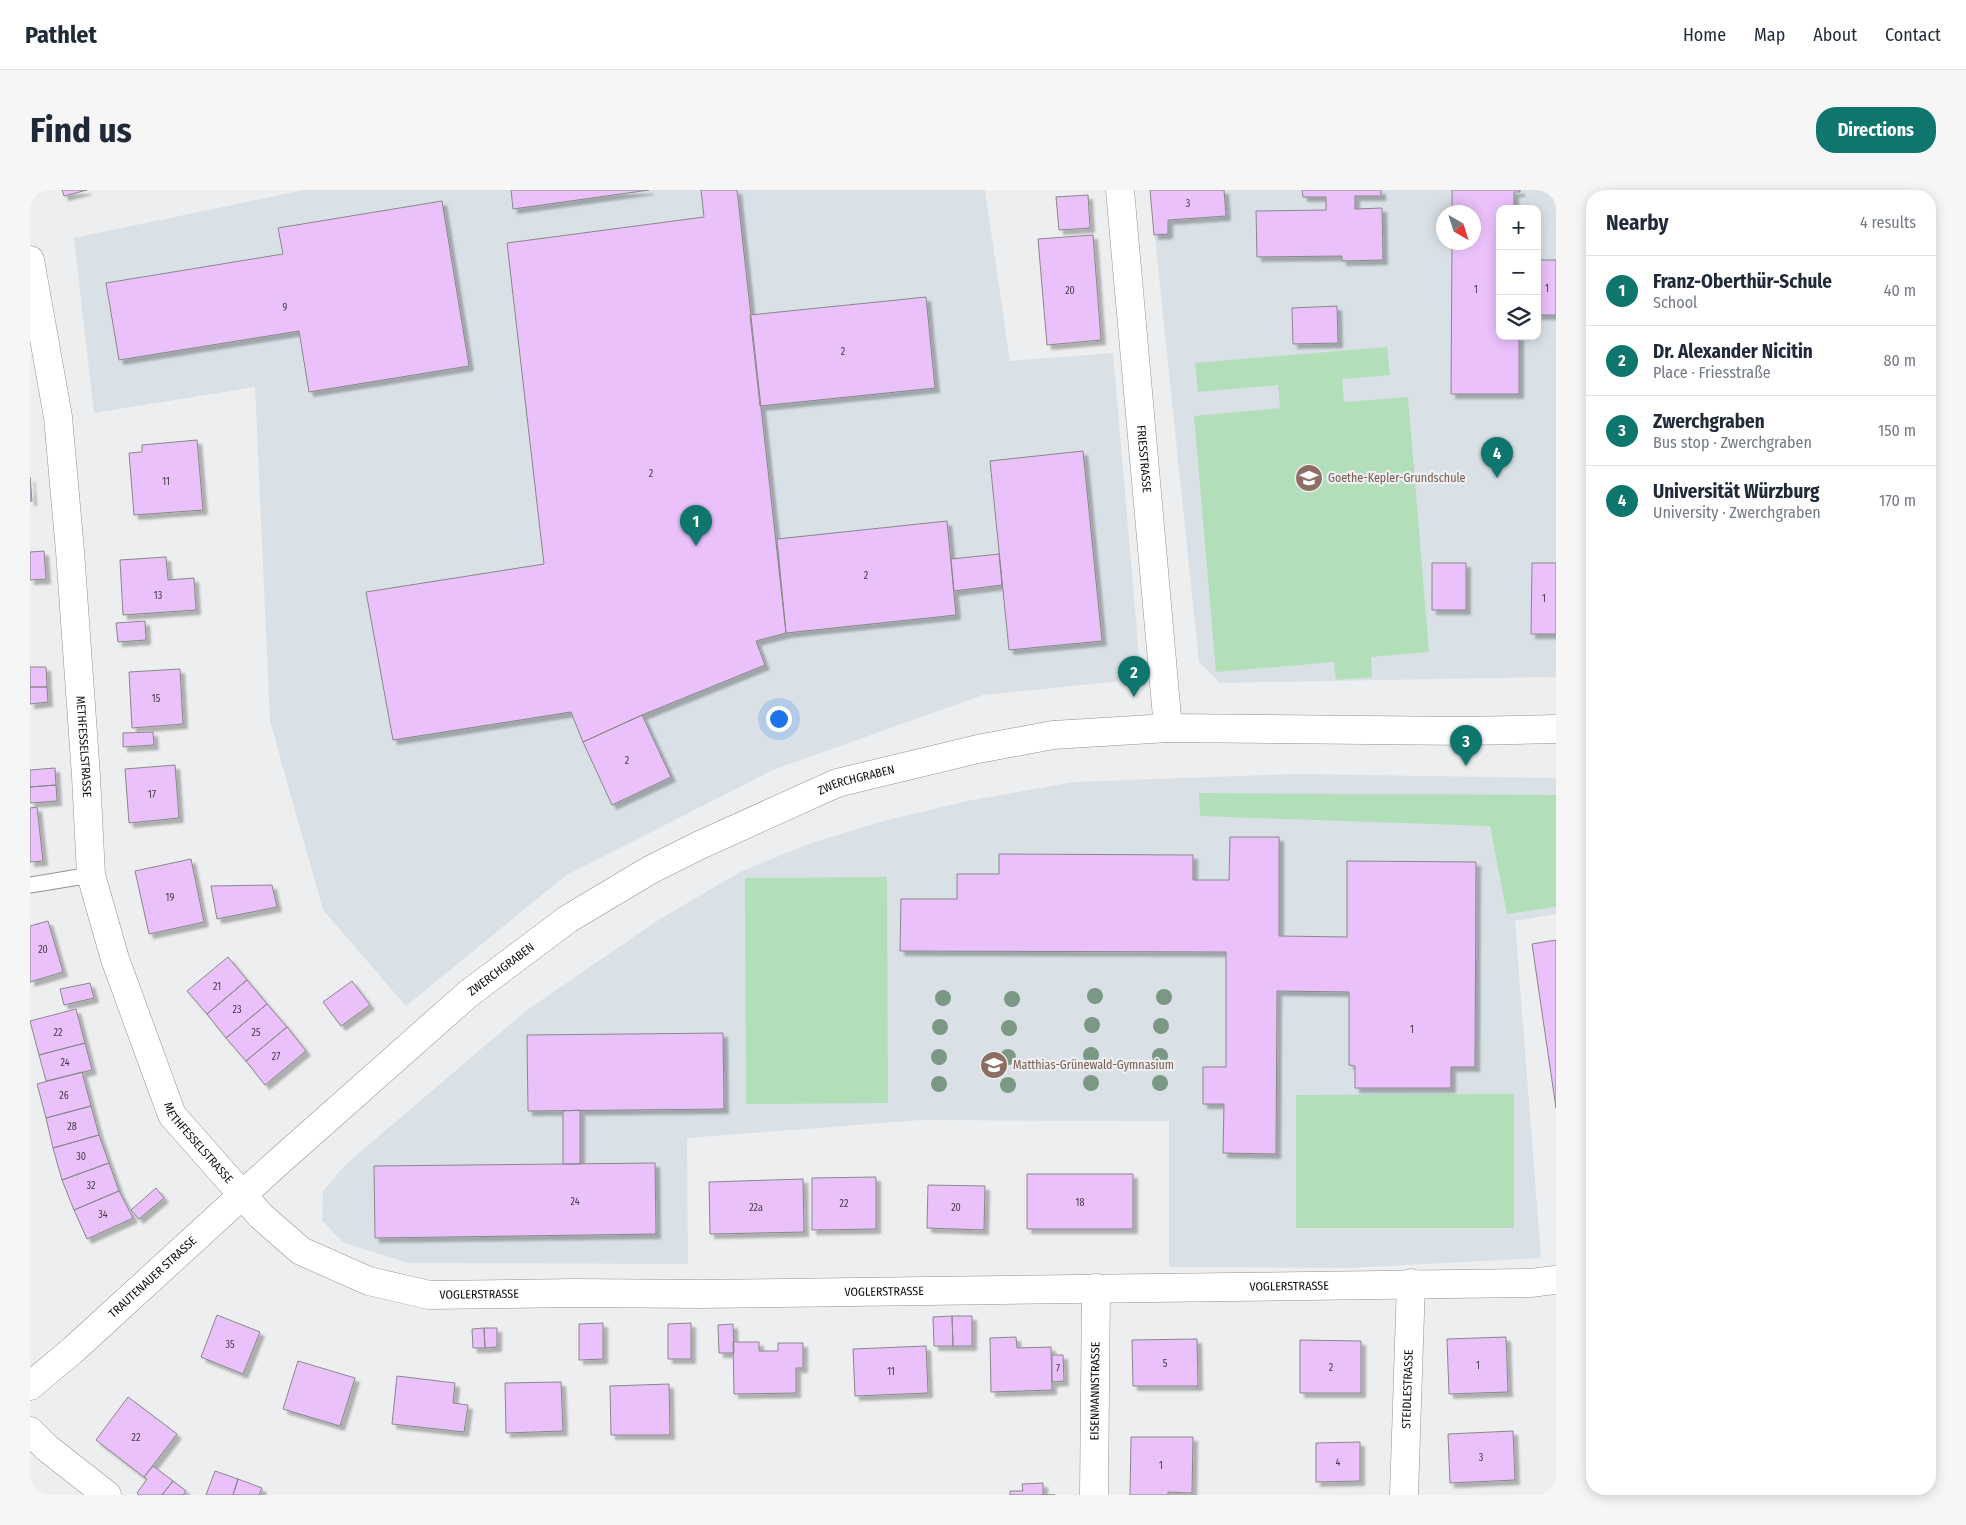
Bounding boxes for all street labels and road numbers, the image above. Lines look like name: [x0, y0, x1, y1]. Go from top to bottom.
street label: FRIESSTRASSE: [1134, 425, 1154, 494]
street label: METHFESSELSTRASSE: [73, 695, 94, 798]
street label: ZWERCHGRABEN: [816, 762, 896, 798]
street label: ZWERCHGRABEN: [465, 940, 537, 999]
street label: METHFESSELSTRASSE: [161, 1100, 236, 1187]
street label: TRAUTENAUER STRASSE: [106, 1233, 200, 1321]
street label: VOGLERSTRASSE: [1249, 1279, 1329, 1294]
street label: VOGLERSTRASSE: [844, 1284, 924, 1299]
street label: VOGLERSTRASSE: [439, 1287, 519, 1302]
street label: EISENMANNSTRASSE: [1088, 1341, 1102, 1440]
street label: STEIDLESTRASSE: [1399, 1349, 1416, 1429]

